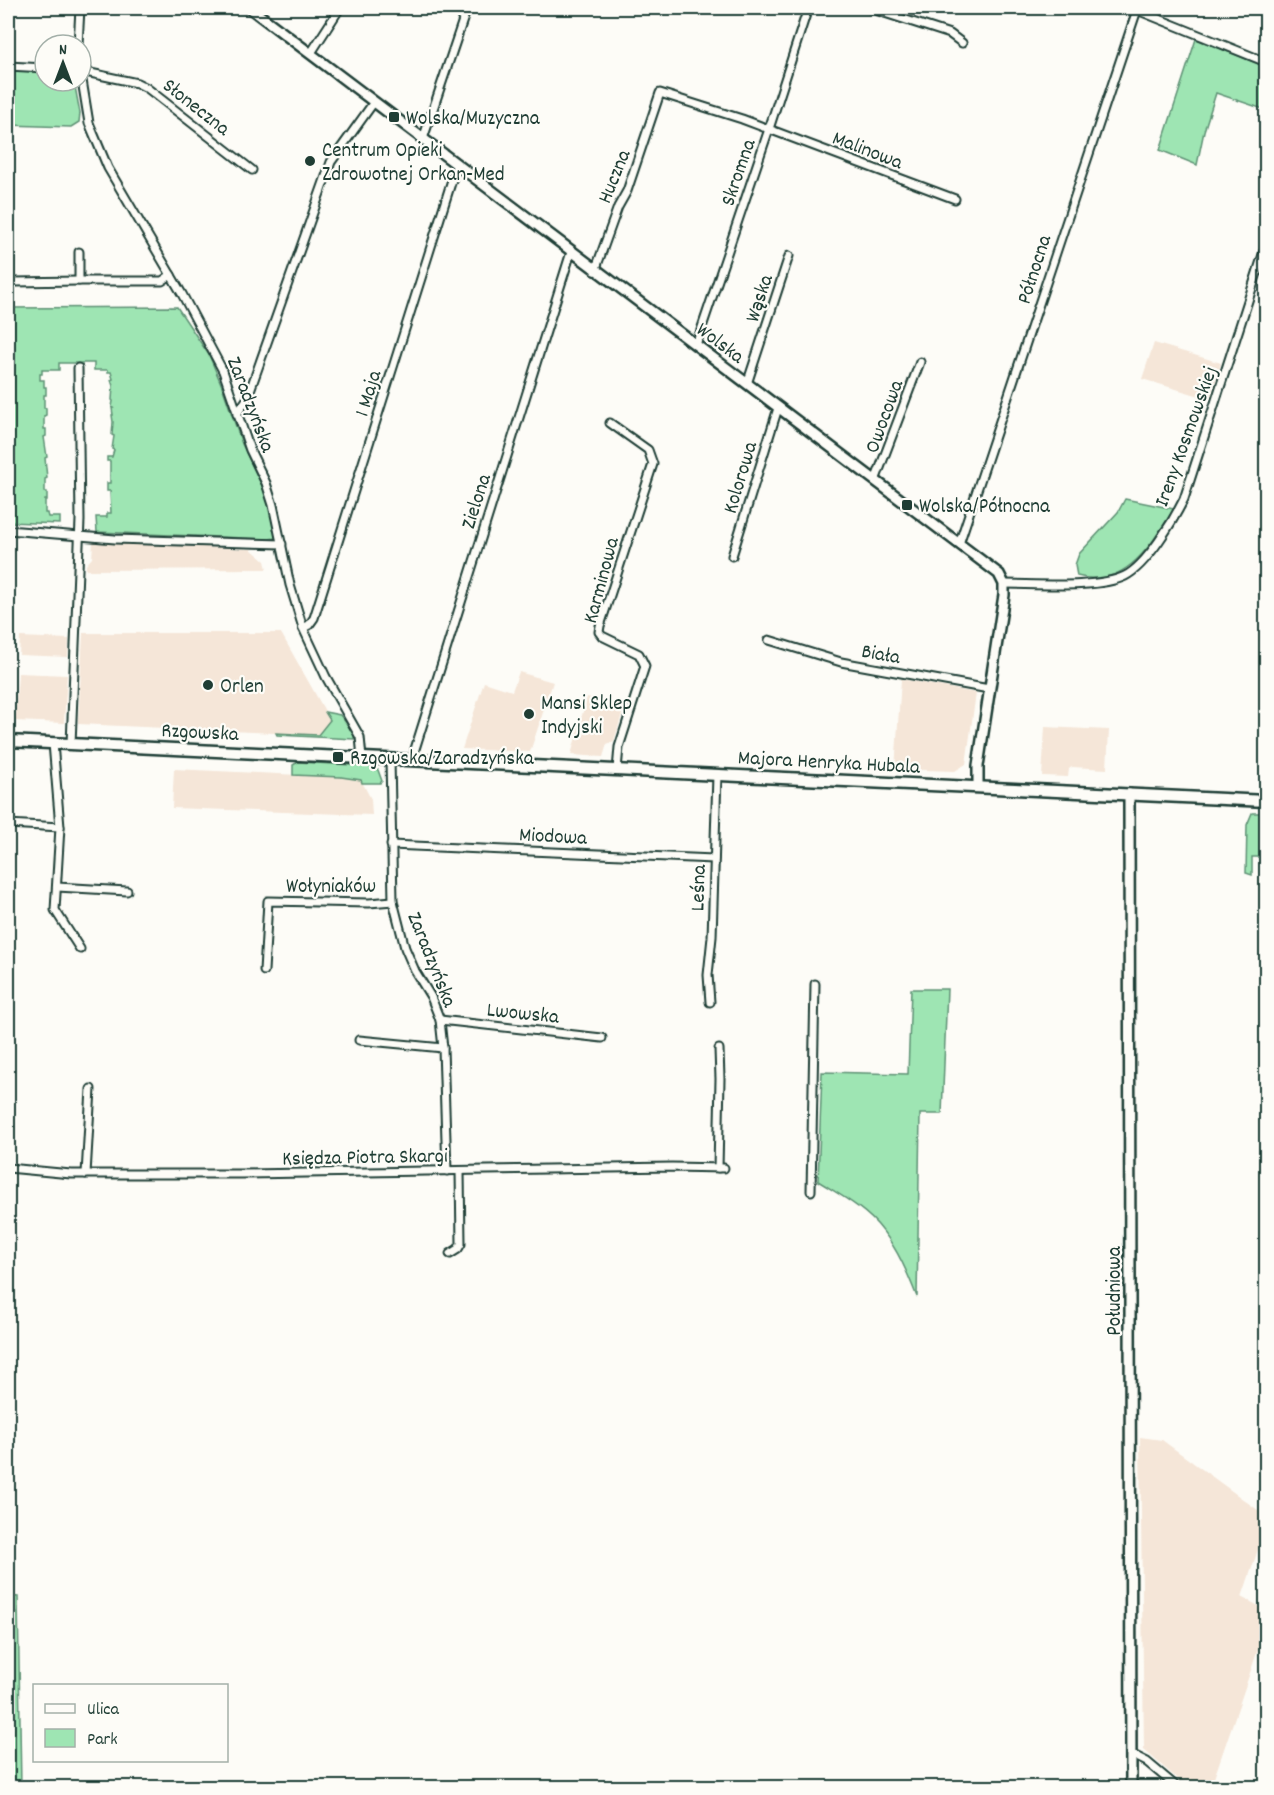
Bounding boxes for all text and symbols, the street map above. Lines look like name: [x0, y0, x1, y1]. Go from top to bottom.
north arrow: [33, 33, 93, 93]
text: N: [59, 39, 67, 62]
street label: Słoneczna: [155, 72, 236, 145]
place label: Wolska/Muzyczna: [406, 105, 541, 135]
marker: Wolska/Muzyczna: [387, 110, 401, 124]
street label: Malinowa: [827, 125, 908, 179]
street label: Skromna: [714, 134, 766, 210]
place label: Centrum Opieki Zdrowotnej Orkan-Med: [322, 137, 505, 191]
street label: Huczna: [591, 145, 641, 209]
marker: Centrum Opieki Zdrowotnej Orkan-Med: [303, 154, 317, 168]
street label: Północna: [1011, 230, 1061, 308]
street label: Wąska: [739, 270, 783, 327]
street label: Wolska: [689, 316, 751, 373]
street label: Zaradzyńska: [217, 353, 282, 458]
street label: Ireny Kosmowskiej: [1148, 362, 1227, 512]
street label: 1 Maja: [349, 366, 391, 421]
street label: Owocowa: [859, 375, 913, 458]
street label: Kolorowa: [717, 437, 767, 518]
street label: Zielona: [455, 469, 501, 533]
place label: Wolska/Północna: [919, 493, 1051, 523]
marker: Wolska/Północna: [900, 498, 914, 512]
street label: Karminowa: [577, 533, 629, 627]
street label: Biała: [859, 638, 903, 674]
place label: Orlen: [220, 673, 264, 703]
marker: Orlen: [201, 678, 215, 692]
place label: Mansi Sklep Indyjski: [541, 690, 632, 744]
marker: Mansi Sklep Indyjski: [522, 707, 536, 721]
street label: Rzgowska: [160, 717, 241, 751]
street label: Majora Henryka Hubala: [737, 744, 922, 784]
place label: Rzgowska/Zaradzyńska: [350, 745, 535, 775]
marker: Rzgowska/Zaradzyńska: [331, 750, 345, 764]
street label: Miodowa: [518, 821, 589, 855]
street label: Leśna: [684, 863, 716, 912]
street label: Wołyniaków: [286, 873, 376, 903]
street label: Zaradzyńska: [398, 908, 463, 1013]
street label: Lwowska: [485, 996, 561, 1034]
street label: Księdza Piotra Skargi: [282, 1143, 448, 1175]
street label: Południowa: [1101, 1245, 1131, 1336]
legend: [33, 1684, 228, 1762]
text: Ulica: [87, 1698, 119, 1723]
text: Park: [87, 1728, 118, 1753]

